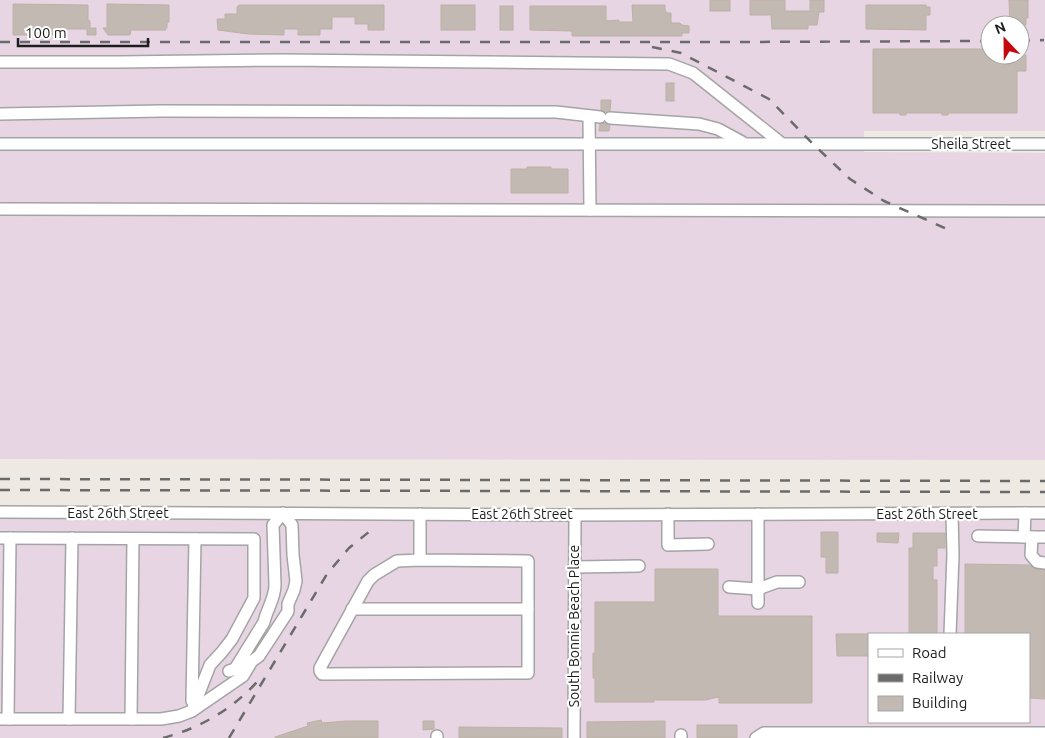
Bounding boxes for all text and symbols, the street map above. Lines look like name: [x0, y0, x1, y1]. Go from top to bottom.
scale bar: [18, 15, 148, 47]
north arrow: [980, 15, 1030, 65]
text: N: [992, 19, 1008, 37]
text: 100 m: [25, 24, 67, 41]
street label: Sheila Street: [931, 136, 1011, 152]
street label: East 26th Street: [67, 505, 169, 521]
street label: East 26th Street: [471, 506, 573, 522]
street label: East 26th Street: [876, 506, 978, 522]
street label: South Bonnie Beach Place: [566, 545, 582, 707]
legend: [868, 633, 1030, 723]
text: Road: [912, 644, 947, 661]
text: Railway: [912, 669, 963, 686]
text: Building: [912, 694, 967, 711]

